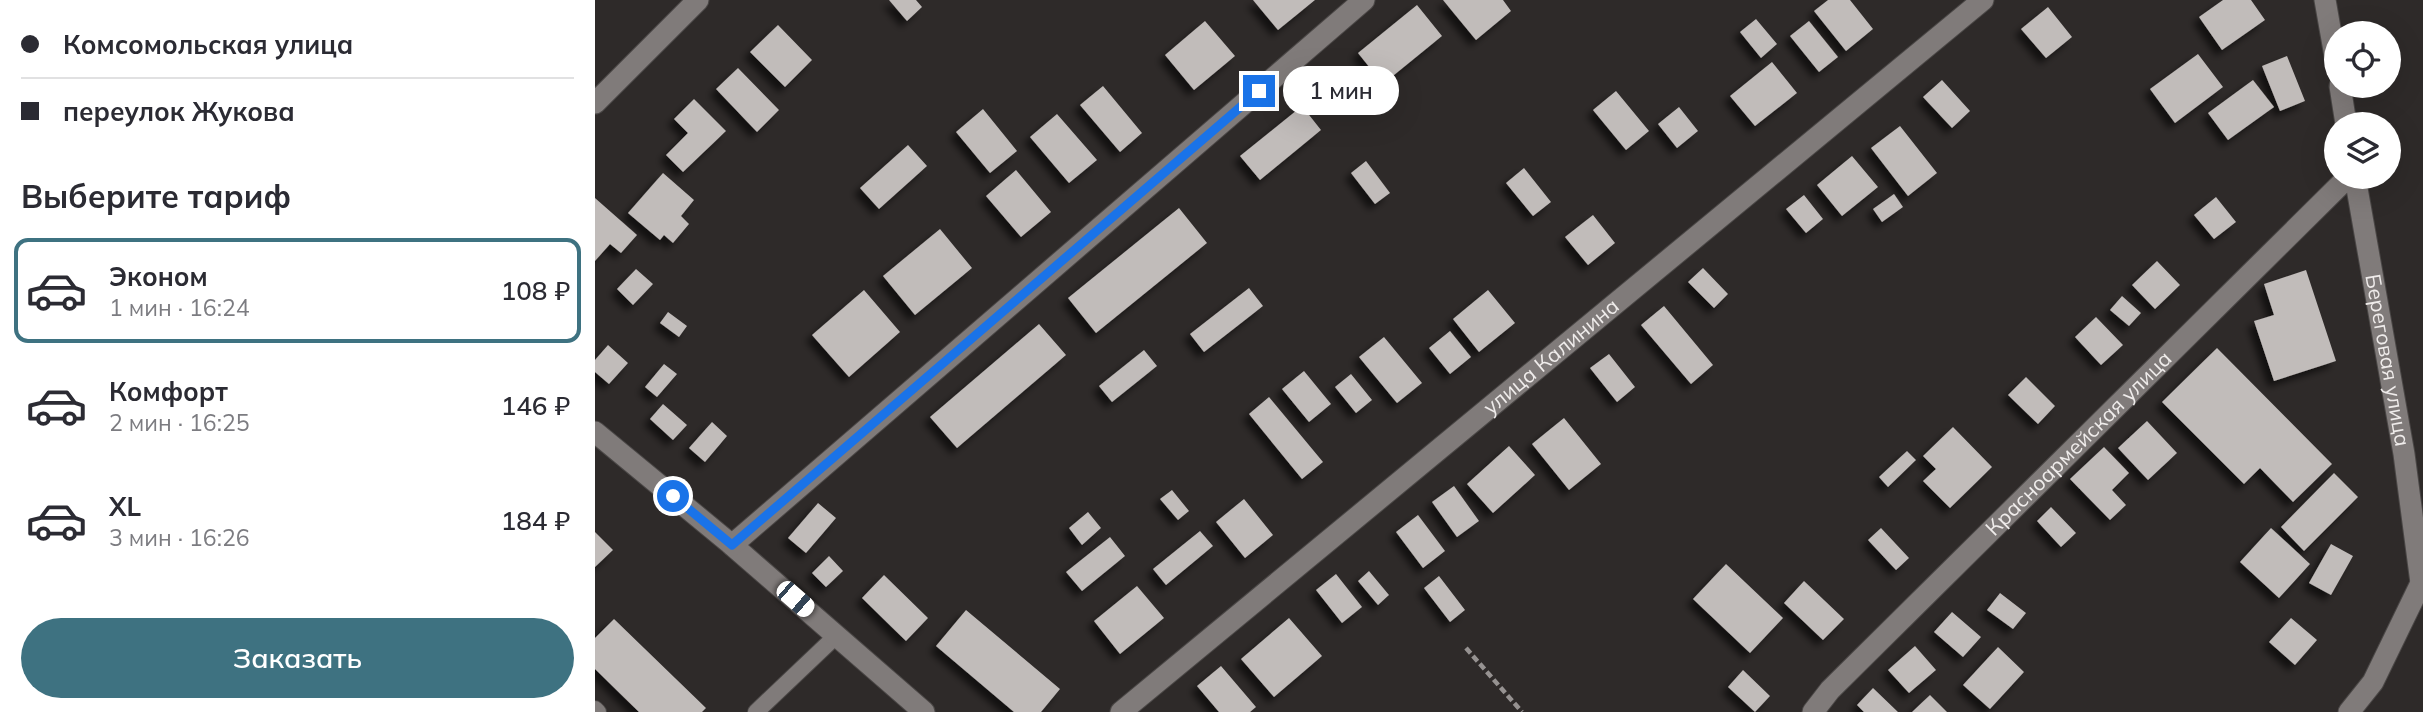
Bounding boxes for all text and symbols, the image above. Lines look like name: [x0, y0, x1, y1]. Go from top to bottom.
map controls: [2324, 21, 2401, 189]
button: locate: [2324, 21, 2401, 98]
text: Комсомольская улица: [63, 28, 353, 61]
callout: 1 мин: [1283, 66, 1399, 116]
route end: [1243, 75, 1275, 107]
text: 1 мин: [1309, 76, 1373, 105]
text: переулок Жукова: [63, 95, 295, 128]
button: layers: [2324, 112, 2401, 189]
text: Выберите тариф: [21, 176, 291, 216]
icon: car: [25, 259, 88, 322]
text: Эконом: [109, 260, 208, 293]
street label: Береговая улица: [2360, 272, 2416, 448]
text: 108 ₽: [501, 274, 570, 307]
street label: улица Калинина: [1477, 292, 1624, 420]
text: 1 мин · 16:24: [109, 293, 249, 322]
street label: Красноармейская улица: [1980, 345, 2177, 541]
icon: car: [25, 374, 88, 437]
text: Комфорт: [109, 375, 228, 408]
text: 146 ₽: [501, 389, 570, 422]
text: 2 мин · 16:25: [109, 408, 249, 437]
route start: [657, 480, 689, 512]
icon: car: [25, 489, 88, 552]
text: XL: [109, 490, 141, 523]
text: 184 ₽: [501, 504, 570, 537]
text: 3 мин · 16:26: [109, 523, 249, 552]
car: [773, 577, 818, 621]
button: Заказать: [21, 618, 574, 698]

